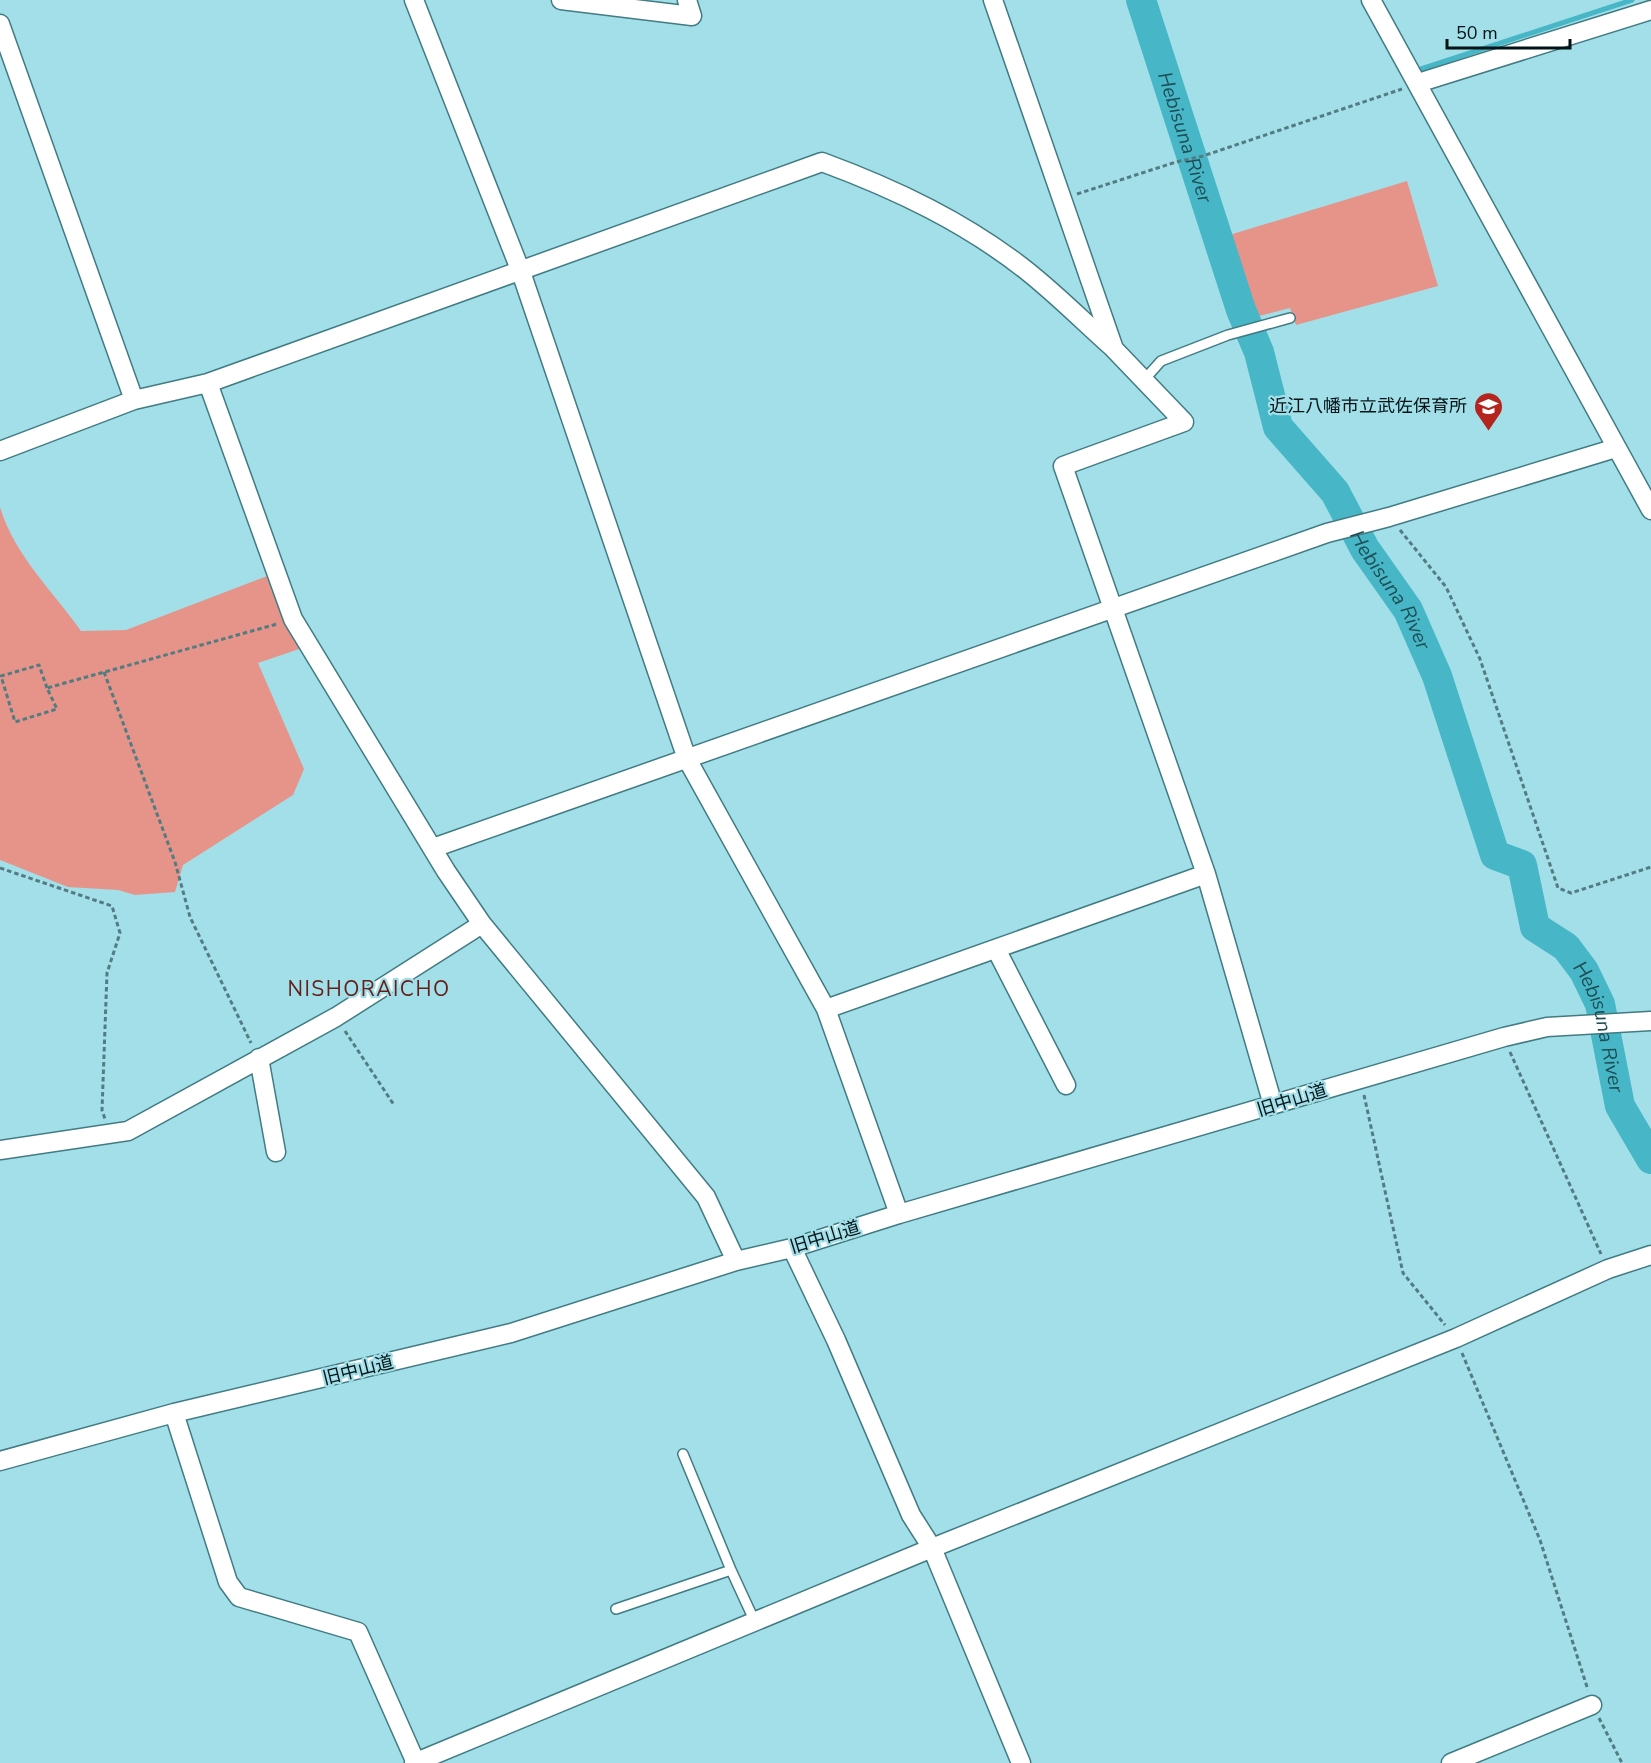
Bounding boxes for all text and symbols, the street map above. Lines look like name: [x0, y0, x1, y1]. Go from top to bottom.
scale bar: [1447, 12, 1570, 50]
text: 50 m: [1456, 21, 1498, 45]
water label: Hebisuna River: [1151, 68, 1219, 207]
school or university icon: 近江八幡市立武佐保育所: [1472, 390, 1504, 432]
place label: 近江八幡市立武佐保育所: [1269, 394, 1467, 418]
water label: Hebisuna River: [1343, 525, 1437, 655]
water label: Hebisuna River: [1567, 955, 1630, 1096]
district label: NISHORAICHO: [287, 975, 451, 1003]
street label: 旧中山道: [1254, 1078, 1330, 1122]
street label: 旧中山道: [787, 1215, 863, 1259]
street label: 旧中山道: [320, 1350, 396, 1390]

